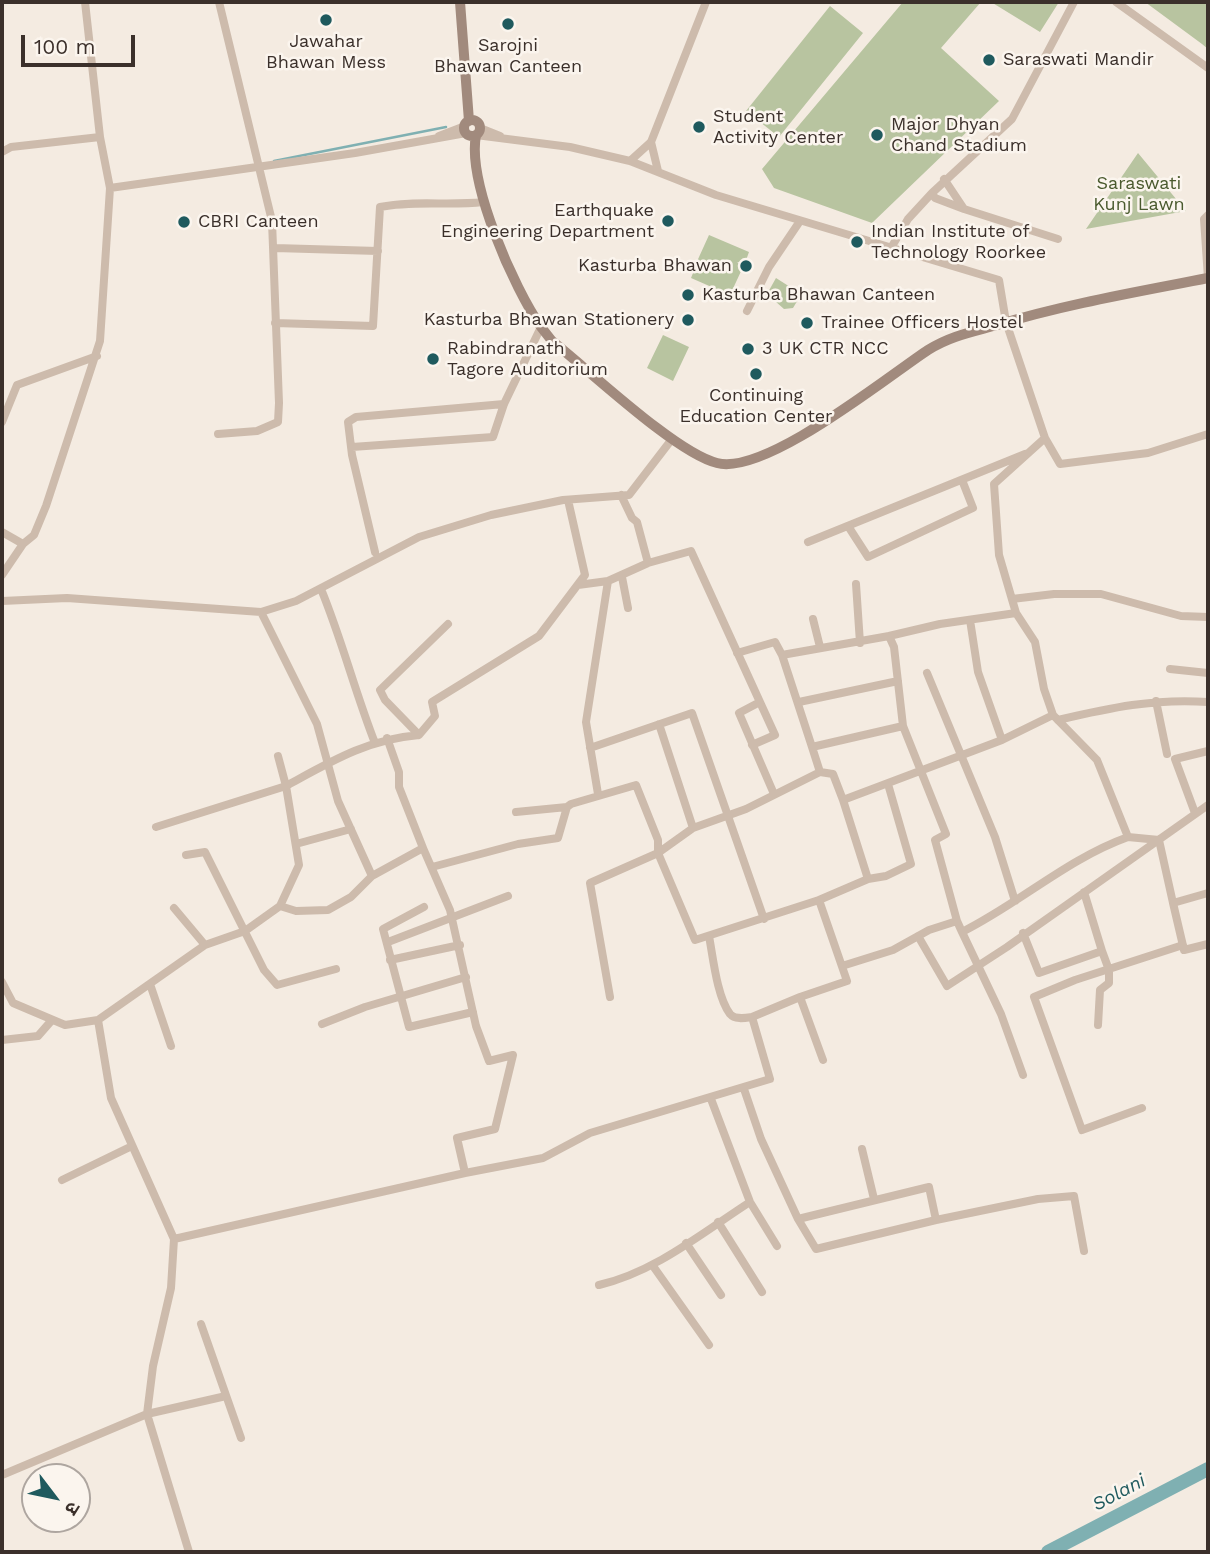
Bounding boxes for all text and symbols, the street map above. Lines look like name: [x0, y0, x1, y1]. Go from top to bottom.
marker: Jawahar Bhawan Mess: [318, 12, 334, 28]
marker: Sarojni Bhawan Canteen: [500, 16, 516, 32]
scale bar: [24, 21, 138, 65]
place label: Jawahar Bhawan Mess: [266, 31, 386, 74]
text: 100 m: [34, 34, 96, 59]
place label: Sarojni Bhawan Canteen: [434, 35, 582, 78]
place label: Saraswati Mandir: [1003, 49, 1154, 71]
marker: Saraswati Mandir: [981, 52, 997, 68]
place label: Student Activity Center: [713, 106, 843, 148]
place label: Major Dhyan Chand Stadium: [891, 114, 1027, 156]
marker: Student Activity Center: [691, 119, 707, 135]
marker: Major Dhyan Chand Stadium: [869, 127, 885, 143]
park label: Saraswati Kunj Lawn: [1093, 173, 1185, 216]
place label: Earthquake Engineering Department: [441, 200, 654, 242]
place label: CBRI Canteen: [198, 211, 319, 233]
marker: Earthquake Engineering Department: [660, 213, 676, 229]
marker: CBRI Canteen: [176, 214, 192, 230]
place label: Indian Institute of Technology Roorkee: [871, 221, 1046, 264]
marker: Indian Institute of Technology Roorkee: [849, 234, 865, 250]
place label: Kasturba Bhawan: [578, 255, 732, 277]
marker: Kasturba Bhawan: [738, 258, 754, 274]
place label: Kasturba Bhawan Canteen: [702, 284, 935, 306]
marker: Kasturba Bhawan Canteen: [680, 287, 696, 303]
place label: Kasturba Bhawan Stationery: [424, 309, 674, 331]
marker: Kasturba Bhawan Stationery: [680, 312, 696, 328]
place label: Trainee Officers Hostel: [821, 312, 1023, 334]
marker: Trainee Officers Hostel: [799, 315, 815, 331]
place label: Rabindranath Tagore Auditorium: [447, 338, 608, 380]
place label: 3 UK CTR NCC: [762, 338, 889, 360]
marker: 3 UK CTR NCC: [740, 341, 756, 357]
marker: Rabindranath Tagore Auditorium: [425, 351, 441, 367]
marker: Continuing Education Center: [748, 366, 764, 382]
place label: Continuing Education Center: [680, 385, 832, 428]
north arrow: [21, 1463, 91, 1533]
water label: Solani: [1088, 1470, 1150, 1516]
text: उ: [60, 1498, 85, 1519]

